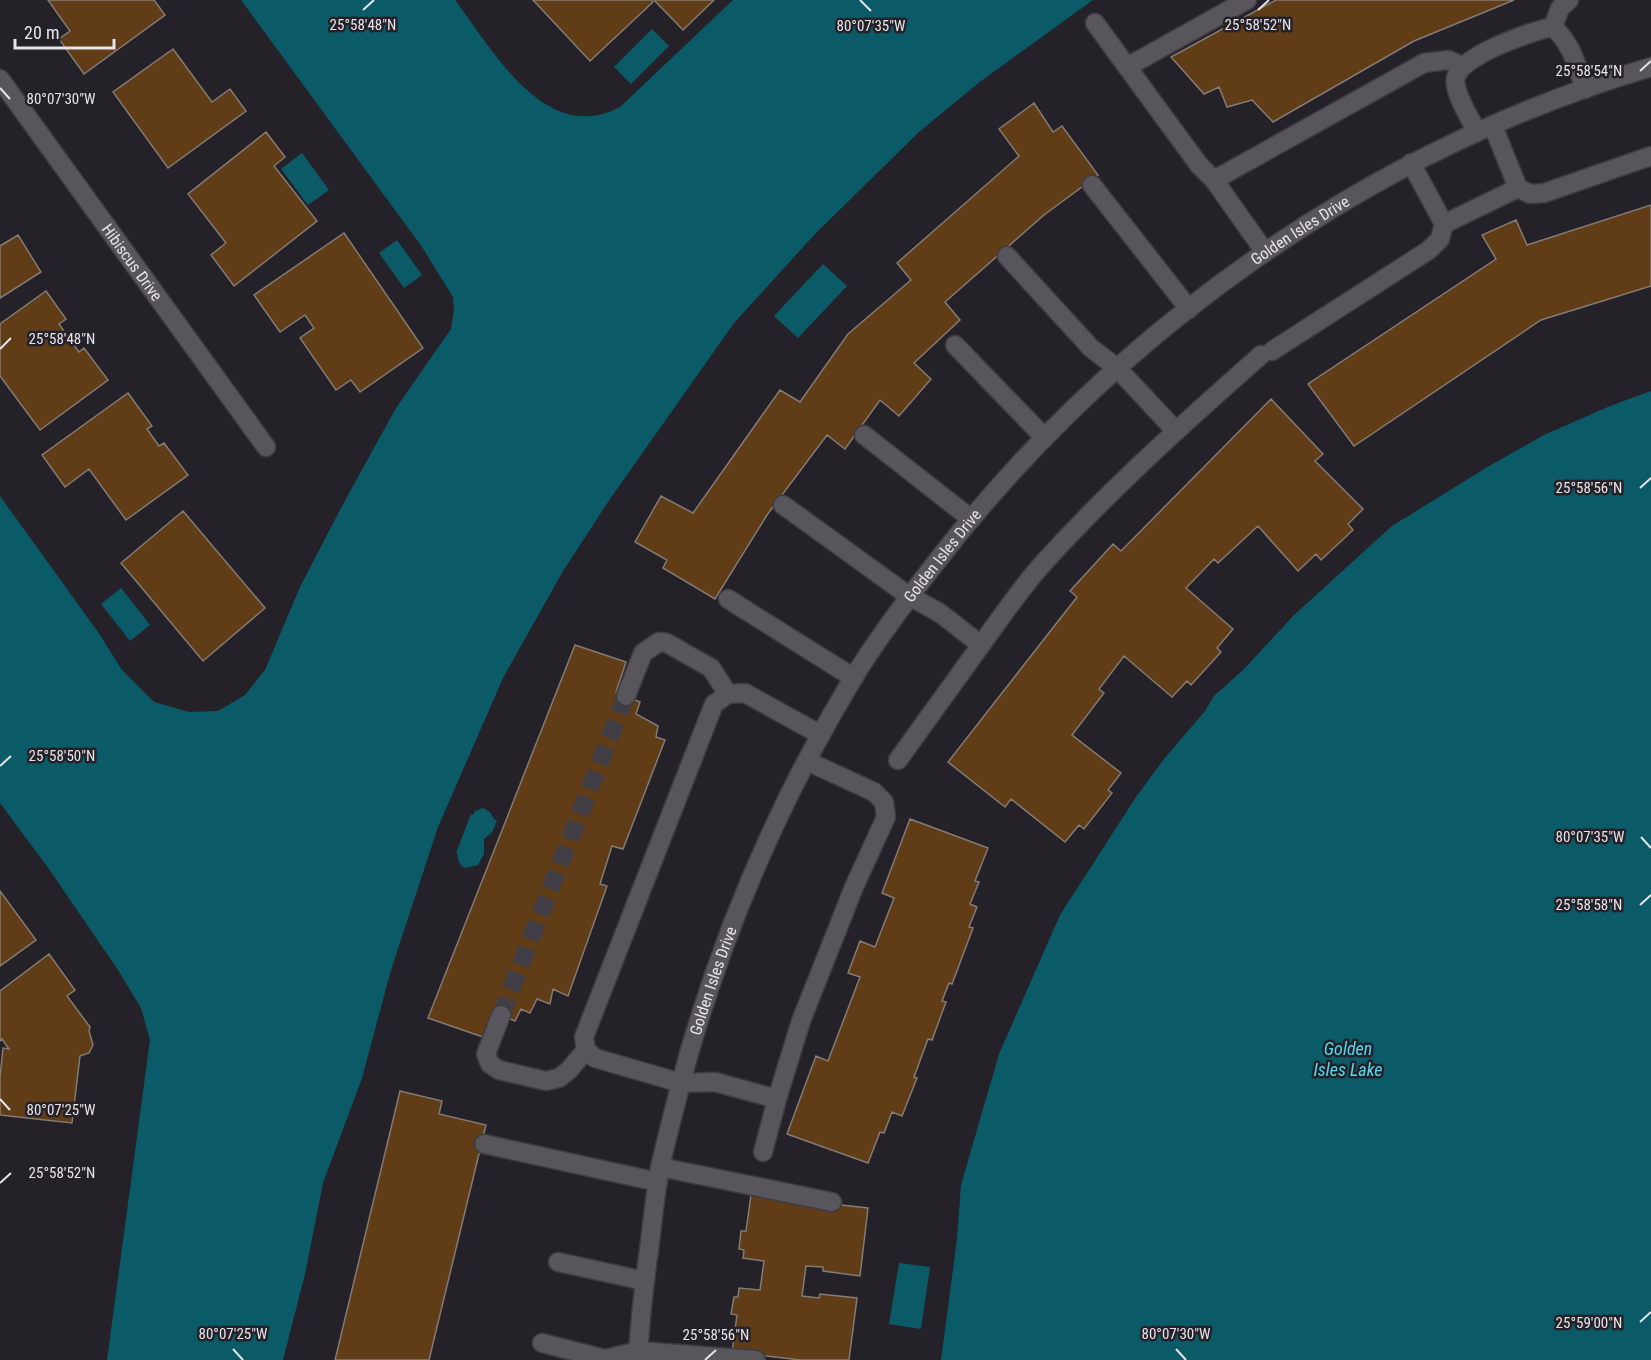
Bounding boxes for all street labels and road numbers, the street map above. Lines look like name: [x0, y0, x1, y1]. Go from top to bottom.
street label: Golden Isles Drive: [1247, 191, 1352, 269]
street label: Hibiscus Drive: [98, 220, 167, 304]
street label: Golden Isles Drive: [899, 505, 985, 606]
street label: Golden Isles Drive: [686, 924, 740, 1037]

